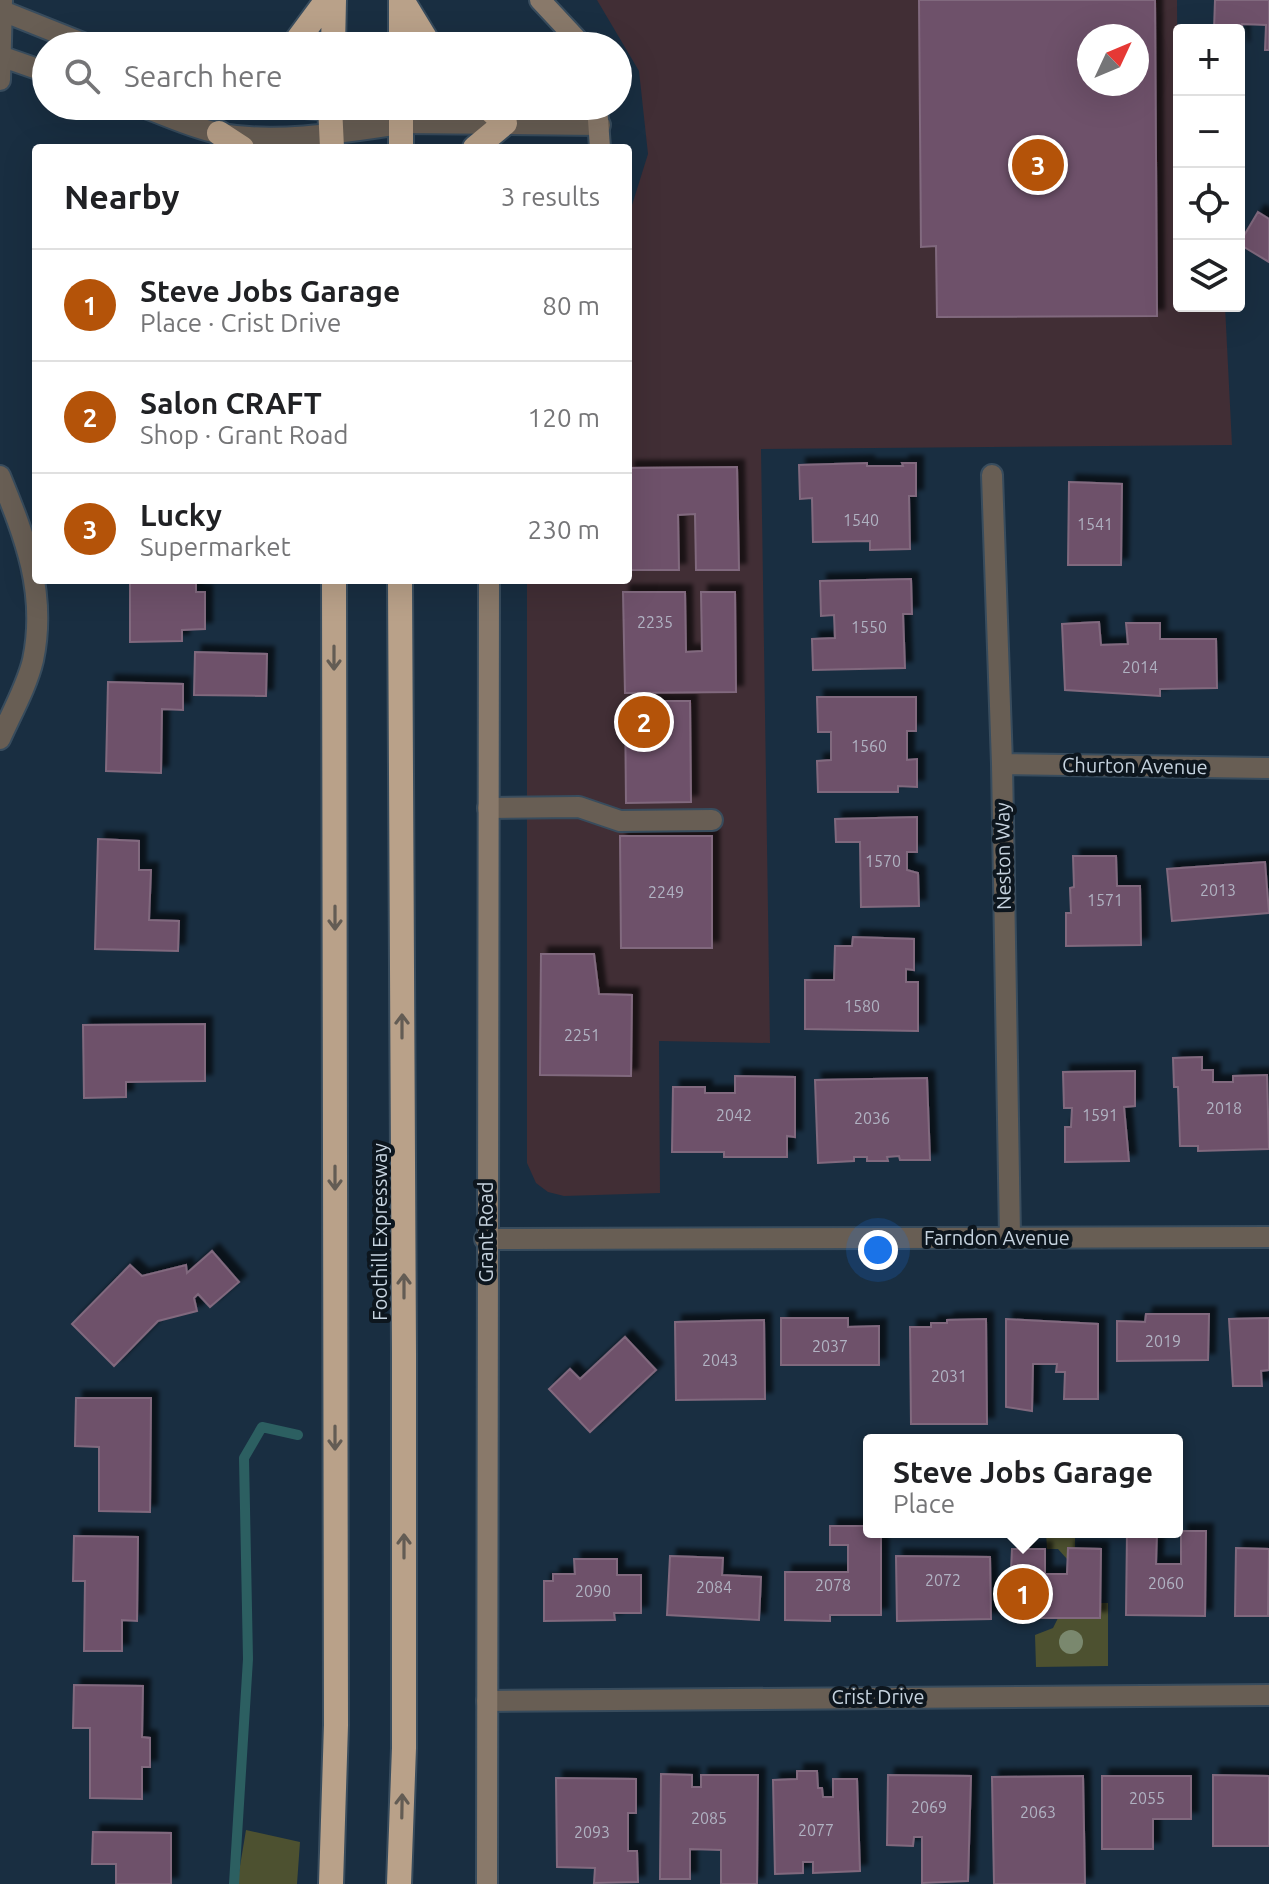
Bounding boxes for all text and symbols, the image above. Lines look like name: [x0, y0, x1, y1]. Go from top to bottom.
north arrow: [1077, 24, 1149, 96]
map controls: [1173, 24, 1245, 312]
button: +: [1173, 24, 1245, 96]
search box: [32, 32, 632, 120]
icon: search: [60, 54, 104, 98]
text: Search here: [124, 59, 283, 93]
button: −: [1173, 96, 1245, 168]
pin: 3: [1012, 135, 1064, 195]
button: locate: [1173, 168, 1245, 240]
text: Nearby: [64, 177, 179, 215]
text: 3 results: [501, 182, 600, 211]
button: layers: [1173, 240, 1245, 312]
text: Steve Jobs Garage: [140, 274, 400, 308]
text: 1: [83, 291, 97, 320]
text: 80 m: [542, 291, 600, 320]
text: Place · Crist Drive: [140, 308, 341, 337]
text: Salon CRAFT: [140, 386, 322, 420]
text: 2: [83, 403, 97, 432]
text: 120 m: [528, 403, 600, 432]
text: Shop · Grant Road: [140, 420, 349, 449]
text: Lucky: [140, 498, 222, 532]
house number: 1540: [843, 511, 879, 529]
text: 3: [83, 515, 97, 544]
text: 230 m: [528, 515, 600, 544]
house number: 1541: [1077, 515, 1113, 533]
text: Supermarket: [140, 532, 291, 561]
house number: 2235: [637, 613, 673, 631]
house number: 1550: [851, 618, 887, 636]
one-way arrow: [326, 644, 342, 671]
house number: 2014: [1122, 658, 1158, 676]
pin: 2: [618, 692, 670, 752]
house number: 1560: [851, 737, 887, 755]
street label: Churton Avenue: [1062, 753, 1208, 778]
street label: Neston Way: [990, 802, 1015, 910]
house number: 1570: [865, 852, 901, 870]
house number: 2013: [1200, 881, 1236, 899]
house number: 2249: [648, 883, 684, 901]
house number: 1571: [1087, 891, 1123, 909]
one-way arrow: [327, 904, 343, 931]
house number: 1580: [844, 997, 880, 1015]
one-way arrow: [394, 1013, 410, 1040]
house number: 2251: [564, 1026, 600, 1044]
house number: 2018: [1206, 1099, 1242, 1117]
house number: 2042: [716, 1106, 752, 1124]
house number: 1591: [1082, 1106, 1118, 1124]
house number: 2036: [854, 1109, 890, 1127]
street label: Foothill Expressway: [368, 1143, 391, 1321]
one-way arrow: [327, 1164, 343, 1191]
street label: Grant Road: [474, 1181, 497, 1283]
street label: Farndon Avenue: [924, 1226, 1070, 1249]
your location: [858, 1230, 898, 1270]
one-way arrow: [396, 1273, 412, 1300]
house number: 2019: [1145, 1332, 1181, 1350]
house number: 2037: [812, 1337, 848, 1355]
house number: 2043: [702, 1351, 738, 1369]
house number: 2031: [931, 1367, 967, 1385]
one-way arrow: [327, 1424, 343, 1451]
popup: [863, 1434, 1183, 1538]
text: Steve Jobs Garage: [893, 1455, 1153, 1489]
text: Place: [893, 1489, 955, 1518]
one-way arrow: [396, 1533, 412, 1560]
pin: 1: [997, 1564, 1049, 1624]
house number: 2072: [925, 1571, 961, 1589]
house number: 2060: [1148, 1574, 1184, 1592]
house number: 2078: [815, 1576, 851, 1594]
house number: 2084: [696, 1578, 732, 1596]
house number: 2090: [575, 1582, 611, 1600]
street label: Crist Drive: [831, 1685, 925, 1708]
house number: 2055: [1129, 1789, 1165, 1807]
one-way arrow: [395, 1793, 410, 1820]
house number: 2069: [911, 1798, 947, 1816]
house number: 2063: [1020, 1803, 1056, 1821]
house number: 2085: [691, 1809, 727, 1827]
house number: 2077: [798, 1821, 834, 1839]
house number: 2093: [574, 1823, 610, 1841]

